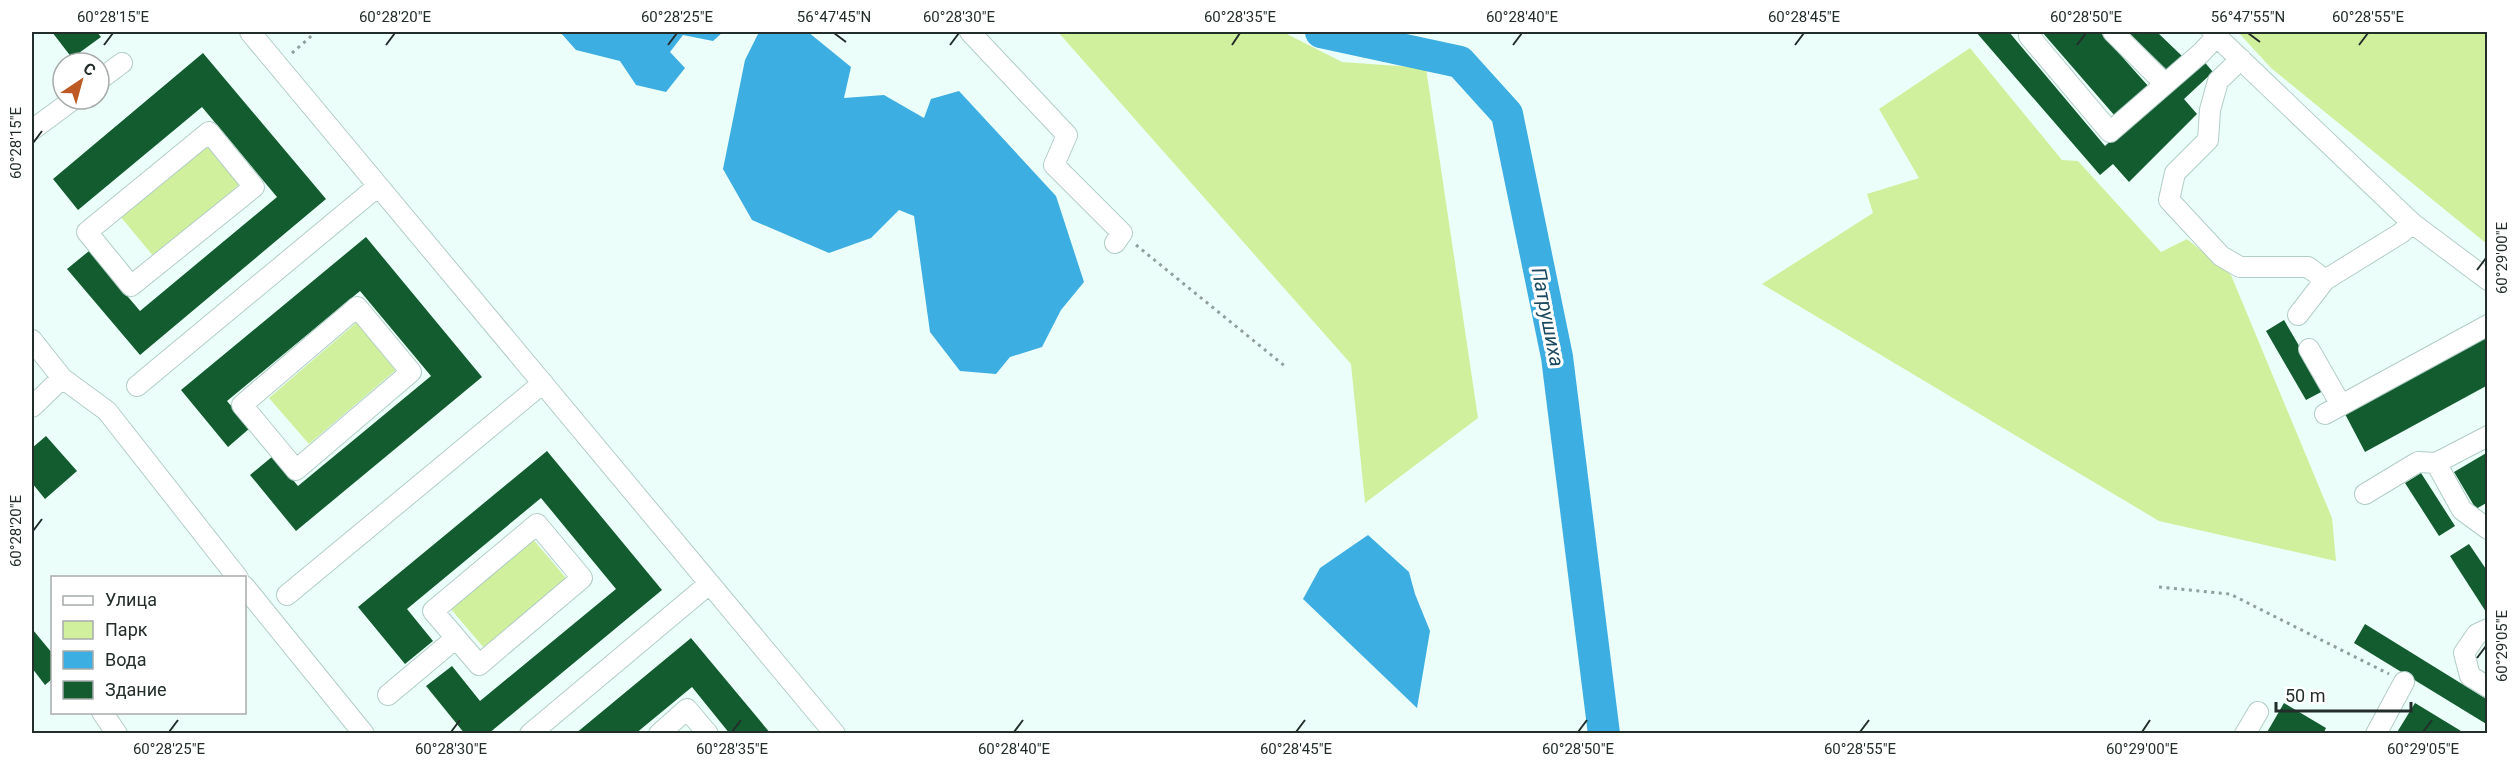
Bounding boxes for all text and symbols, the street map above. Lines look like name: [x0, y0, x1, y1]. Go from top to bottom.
text: 60°28'15"E: [77, 8, 150, 26]
text: 60°28'20"E: [359, 8, 432, 26]
text: 60°28'25"E: [641, 8, 714, 26]
text: 56°47'45"N: [797, 8, 871, 26]
text: 60°28'30"E: [923, 8, 996, 26]
text: 60°28'35"E: [1204, 8, 1277, 26]
text: 60°28'40"E: [1486, 8, 1559, 26]
text: 60°28'45"E: [1768, 8, 1841, 26]
text: 60°28'50"E: [2050, 8, 2123, 26]
text: 56°47'55"N: [2211, 8, 2285, 26]
text: 60°28'55"E: [2332, 8, 2405, 26]
north arrow: [51, 51, 111, 111]
text: С: [80, 59, 99, 80]
text: 60°28'15"E: [7, 106, 25, 179]
text: 60°29'00"E: [2493, 221, 2511, 294]
water label: Патрушиха: [1527, 265, 1569, 369]
text: 60°28'20"E: [7, 494, 25, 567]
legend: [51, 576, 246, 714]
text: Улица: [105, 589, 157, 610]
text: 60°29'05"E: [2493, 609, 2511, 682]
text: Парк: [105, 619, 148, 640]
text: Вода: [105, 649, 147, 670]
scale bar: [2276, 675, 2411, 713]
text: Здание: [105, 679, 167, 700]
text: 50 m: [2285, 685, 2325, 706]
text: 60°28'25"E: [133, 740, 206, 758]
text: 60°28'30"E: [415, 740, 488, 758]
text: 60°28'35"E: [696, 740, 769, 758]
text: 60°28'40"E: [978, 740, 1051, 758]
text: 60°28'45"E: [1260, 740, 1333, 758]
text: 60°28'50"E: [1542, 740, 1615, 758]
text: 60°28'55"E: [1824, 740, 1897, 758]
text: 60°29'00"E: [2106, 740, 2179, 758]
text: 60°29'05"E: [2387, 740, 2460, 758]

